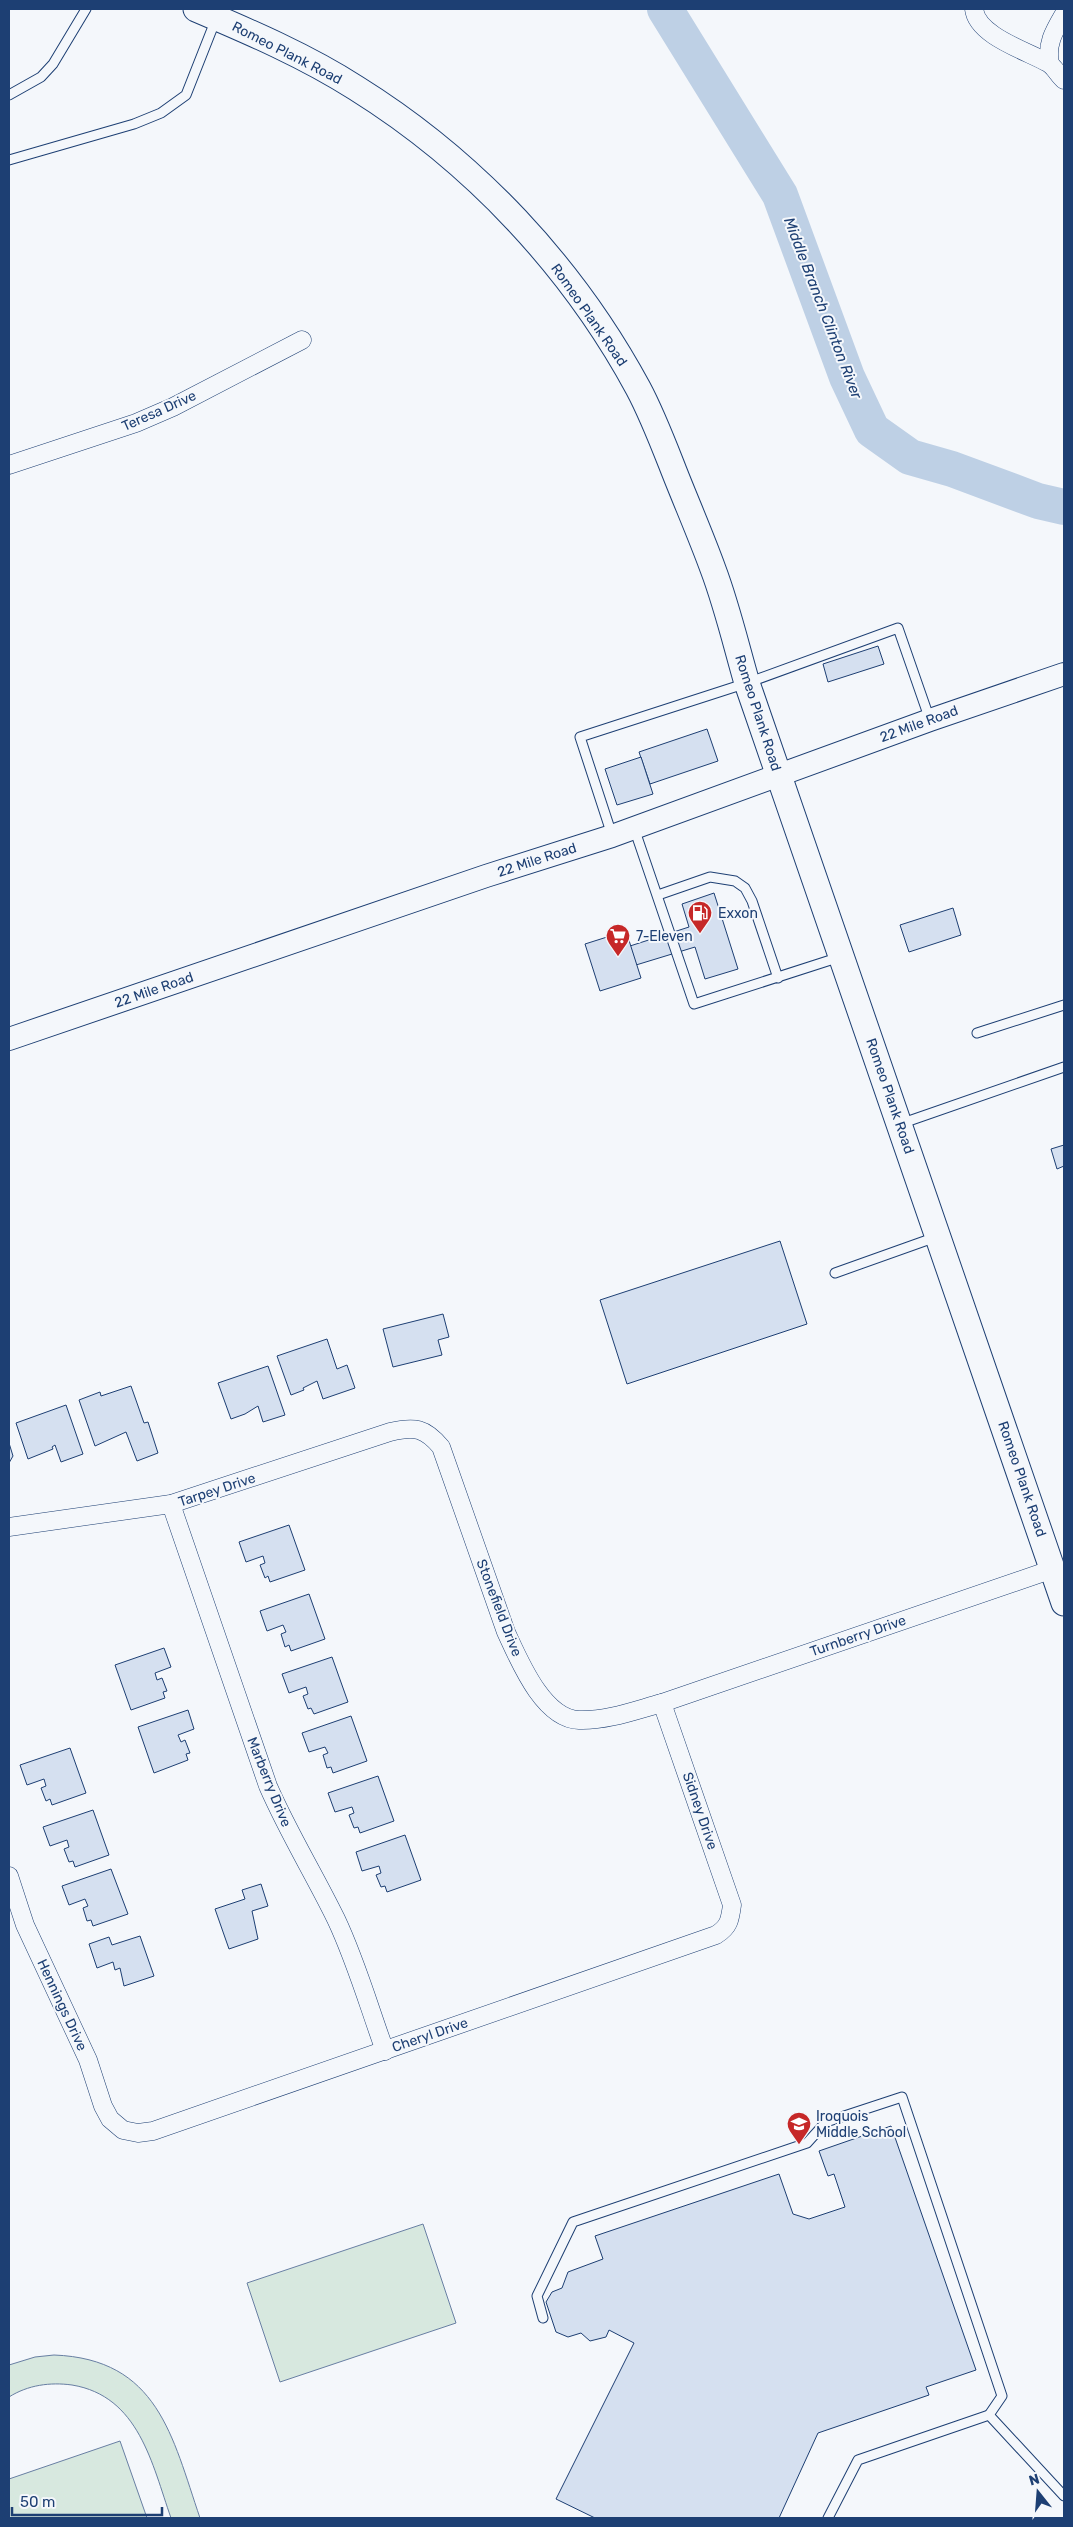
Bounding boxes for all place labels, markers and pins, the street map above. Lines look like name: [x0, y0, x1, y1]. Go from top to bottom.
fuel station icon: Exxon: [687, 900, 713, 934]
place label: Exxon: [718, 905, 758, 922]
supermarket icon: 7-Eleven: [605, 923, 631, 957]
place label: 7-Eleven: [636, 928, 693, 945]
place label: Iroquois Middle School: [816, 2108, 906, 2141]
school or university icon: Iroquois Middle School: [786, 2111, 812, 2145]

